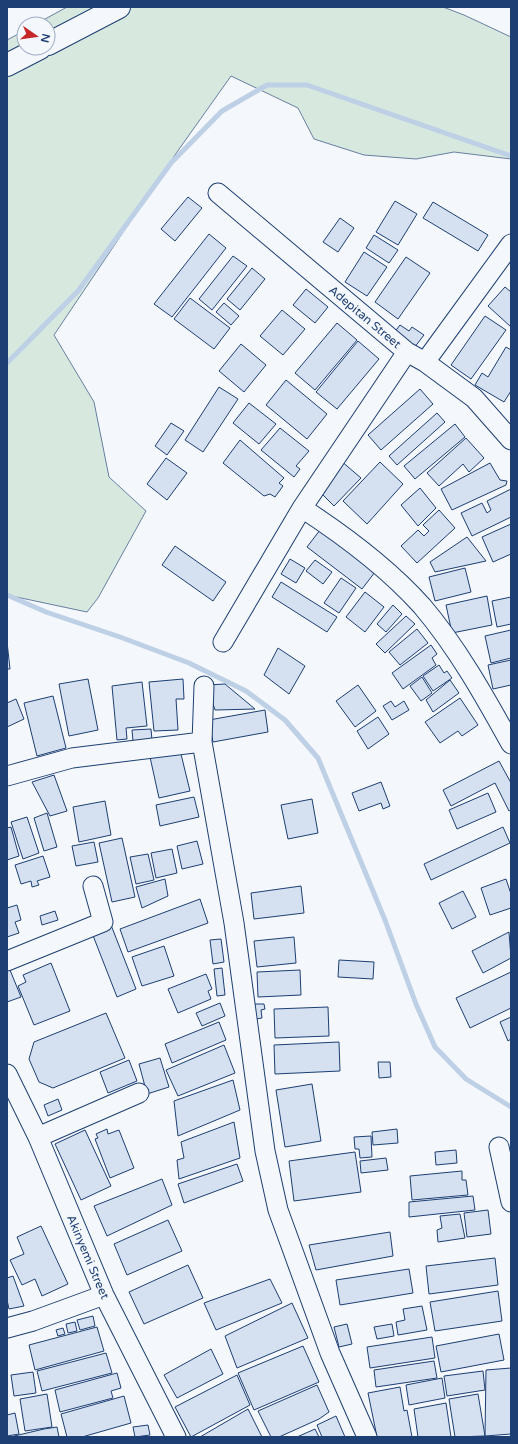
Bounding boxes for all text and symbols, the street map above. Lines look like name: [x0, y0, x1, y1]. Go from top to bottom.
north arrow: [16, 16, 56, 56]
text: N: [38, 32, 53, 44]
street label: Adepitan Street: [326, 283, 404, 351]
street label: Akinyemi Street: [64, 1213, 112, 1302]

